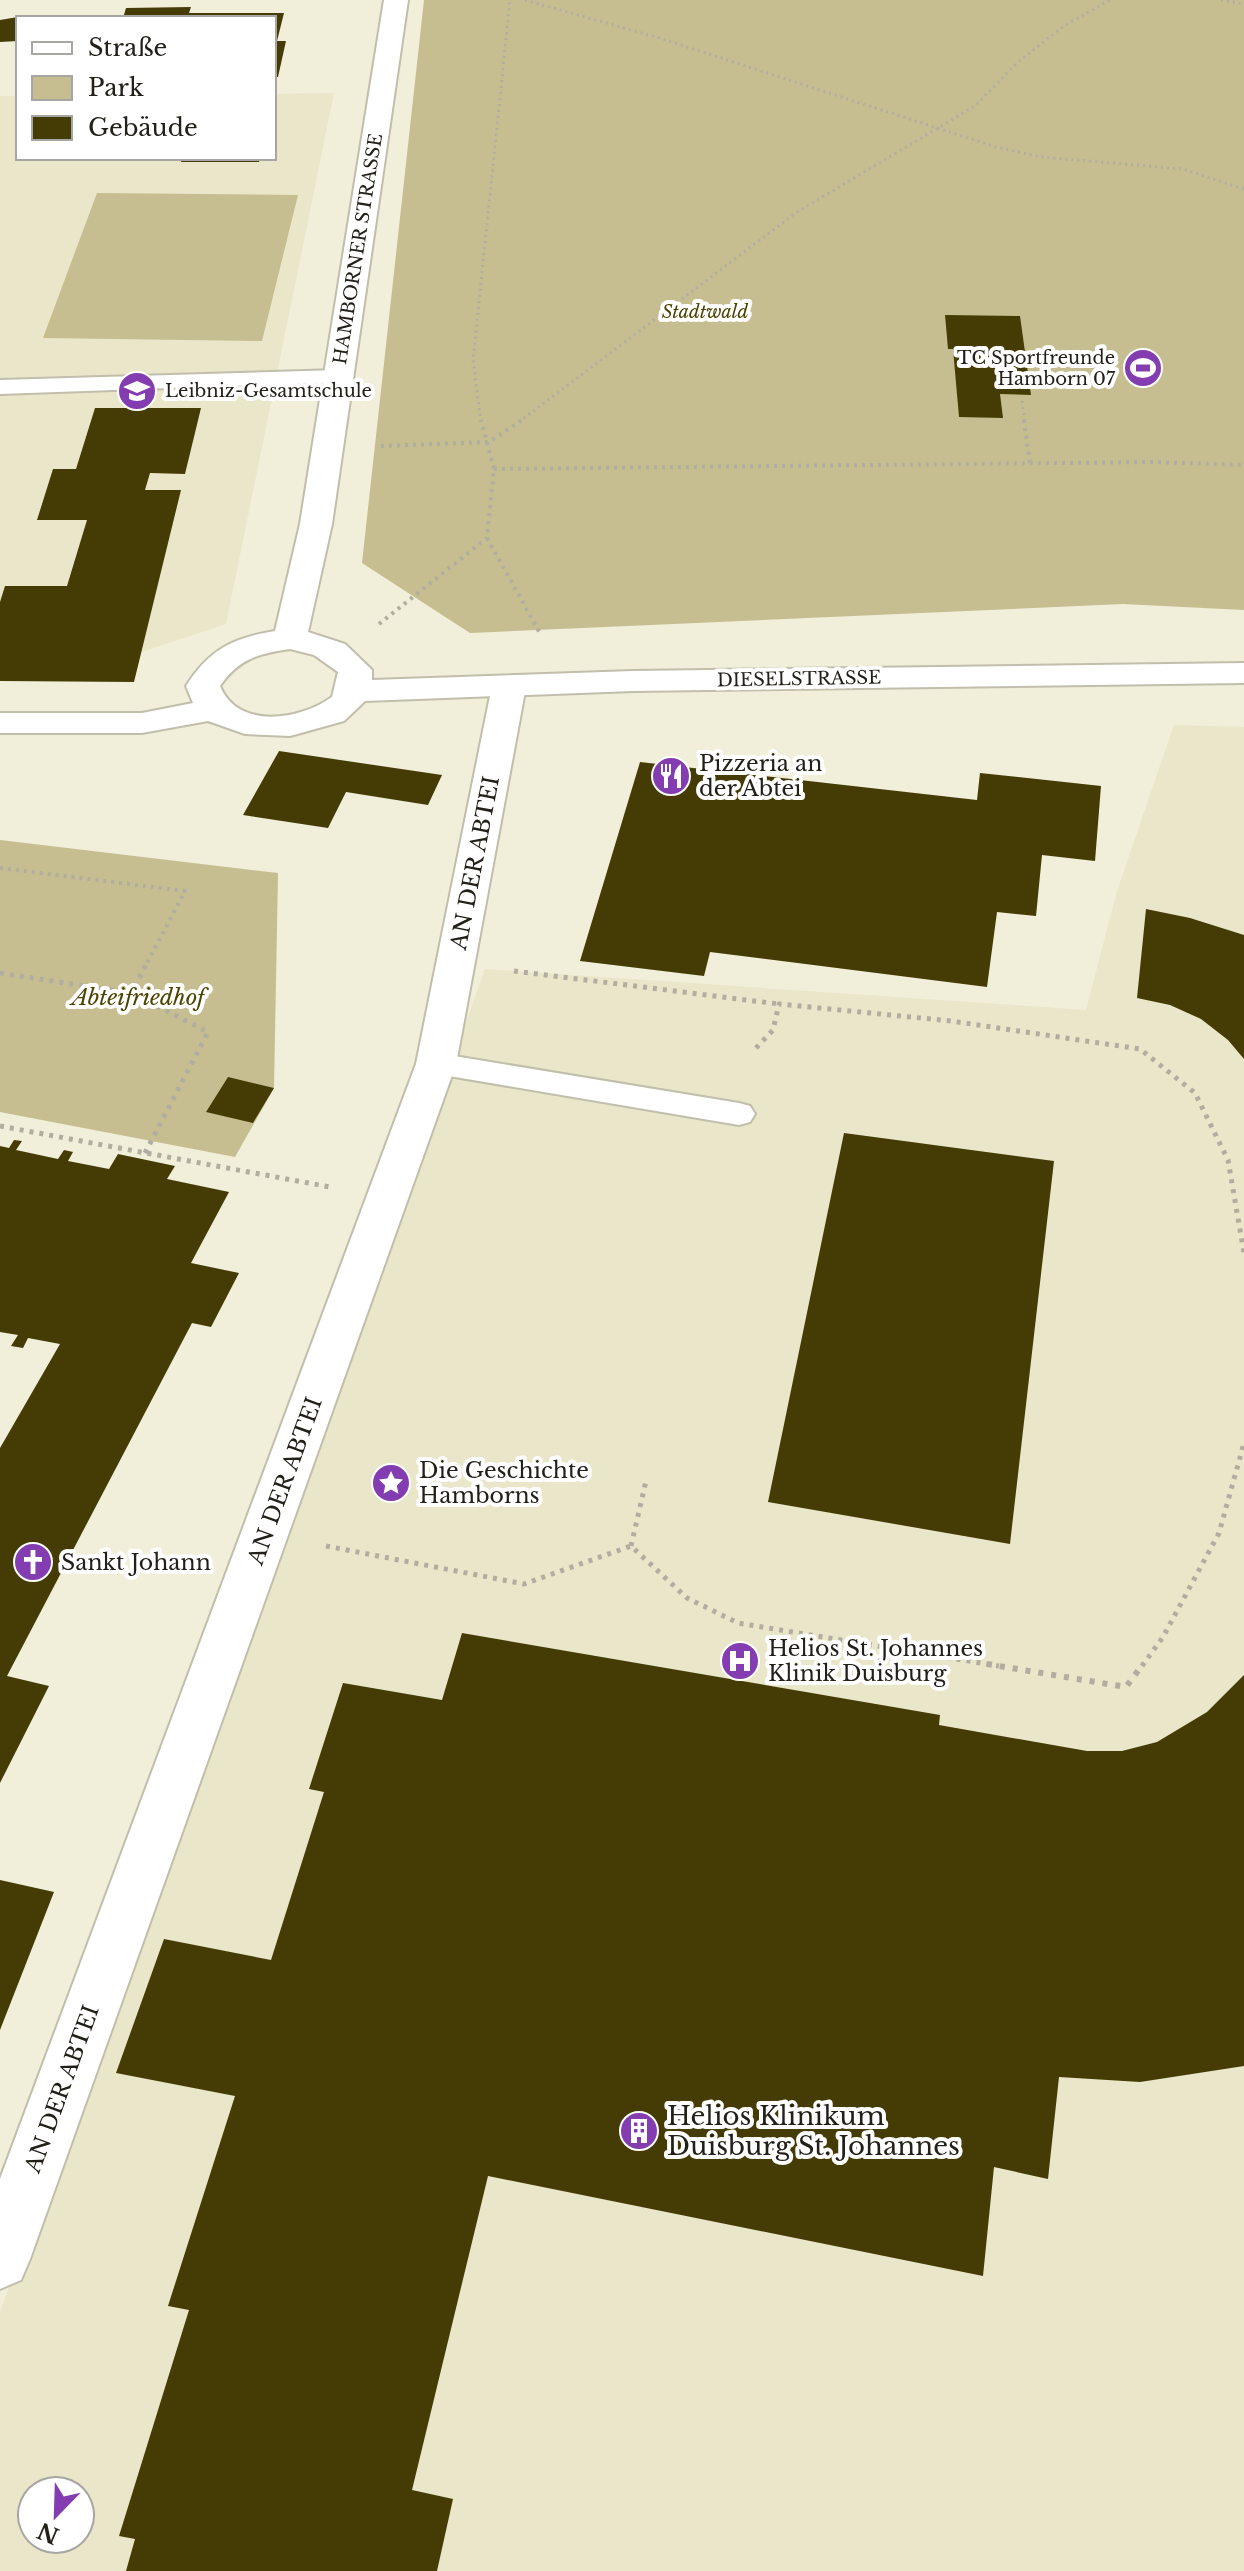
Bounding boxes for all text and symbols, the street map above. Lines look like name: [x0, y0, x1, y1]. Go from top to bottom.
legend: [16, 16, 276, 160]
text: Straße: [88, 33, 167, 62]
text: Park: [88, 73, 144, 102]
text: Gebäude: [88, 113, 198, 142]
street label: HAMBORNER STRASSE: [329, 132, 387, 366]
park label: Stadtwald: [662, 301, 749, 323]
place label: TC Sportfreunde Hamborn 07: [957, 347, 1116, 390]
sports icon: TC Sportfreunde Hamborn 07: [1122, 347, 1164, 389]
school or university icon: Leibniz-Gesamtschule: [116, 370, 158, 412]
place label: Leibniz-Gesamtschule: [165, 380, 372, 402]
street label: DIESELSTRASSE: [717, 667, 881, 691]
place label: Pizzeria an der Abtei: [699, 750, 822, 802]
restaurant icon: Pizzeria an der Abtei: [650, 755, 692, 797]
street label: AN DER ABTEI: [445, 774, 505, 953]
park label: Abteifriedhof: [69, 984, 209, 1011]
street label: AN DER ABTEI: [242, 1393, 328, 1570]
place label: Die Geschichte Hamborns: [419, 1457, 589, 1509]
place icon: Die Geschichte Hamborns: [370, 1462, 412, 1504]
church icon: Sankt Johann: [12, 1541, 54, 1583]
place label: Sankt Johann: [61, 1549, 211, 1576]
place label: Helios St. Johannes Klinik Duisburg: [768, 1635, 983, 1687]
hospital icon: Helios St. Johannes Klinik Duisburg: [719, 1640, 761, 1682]
street label: AN DER ABTEI: [19, 2001, 105, 2178]
place label: Helios Klinikum Duisburg St. Johannes: [667, 2100, 960, 2162]
building icon: Helios Klinikum Duisburg St. Johannes: [618, 2110, 660, 2152]
north arrow: [16, 2475, 96, 2555]
text: N: [33, 2516, 63, 2549]

